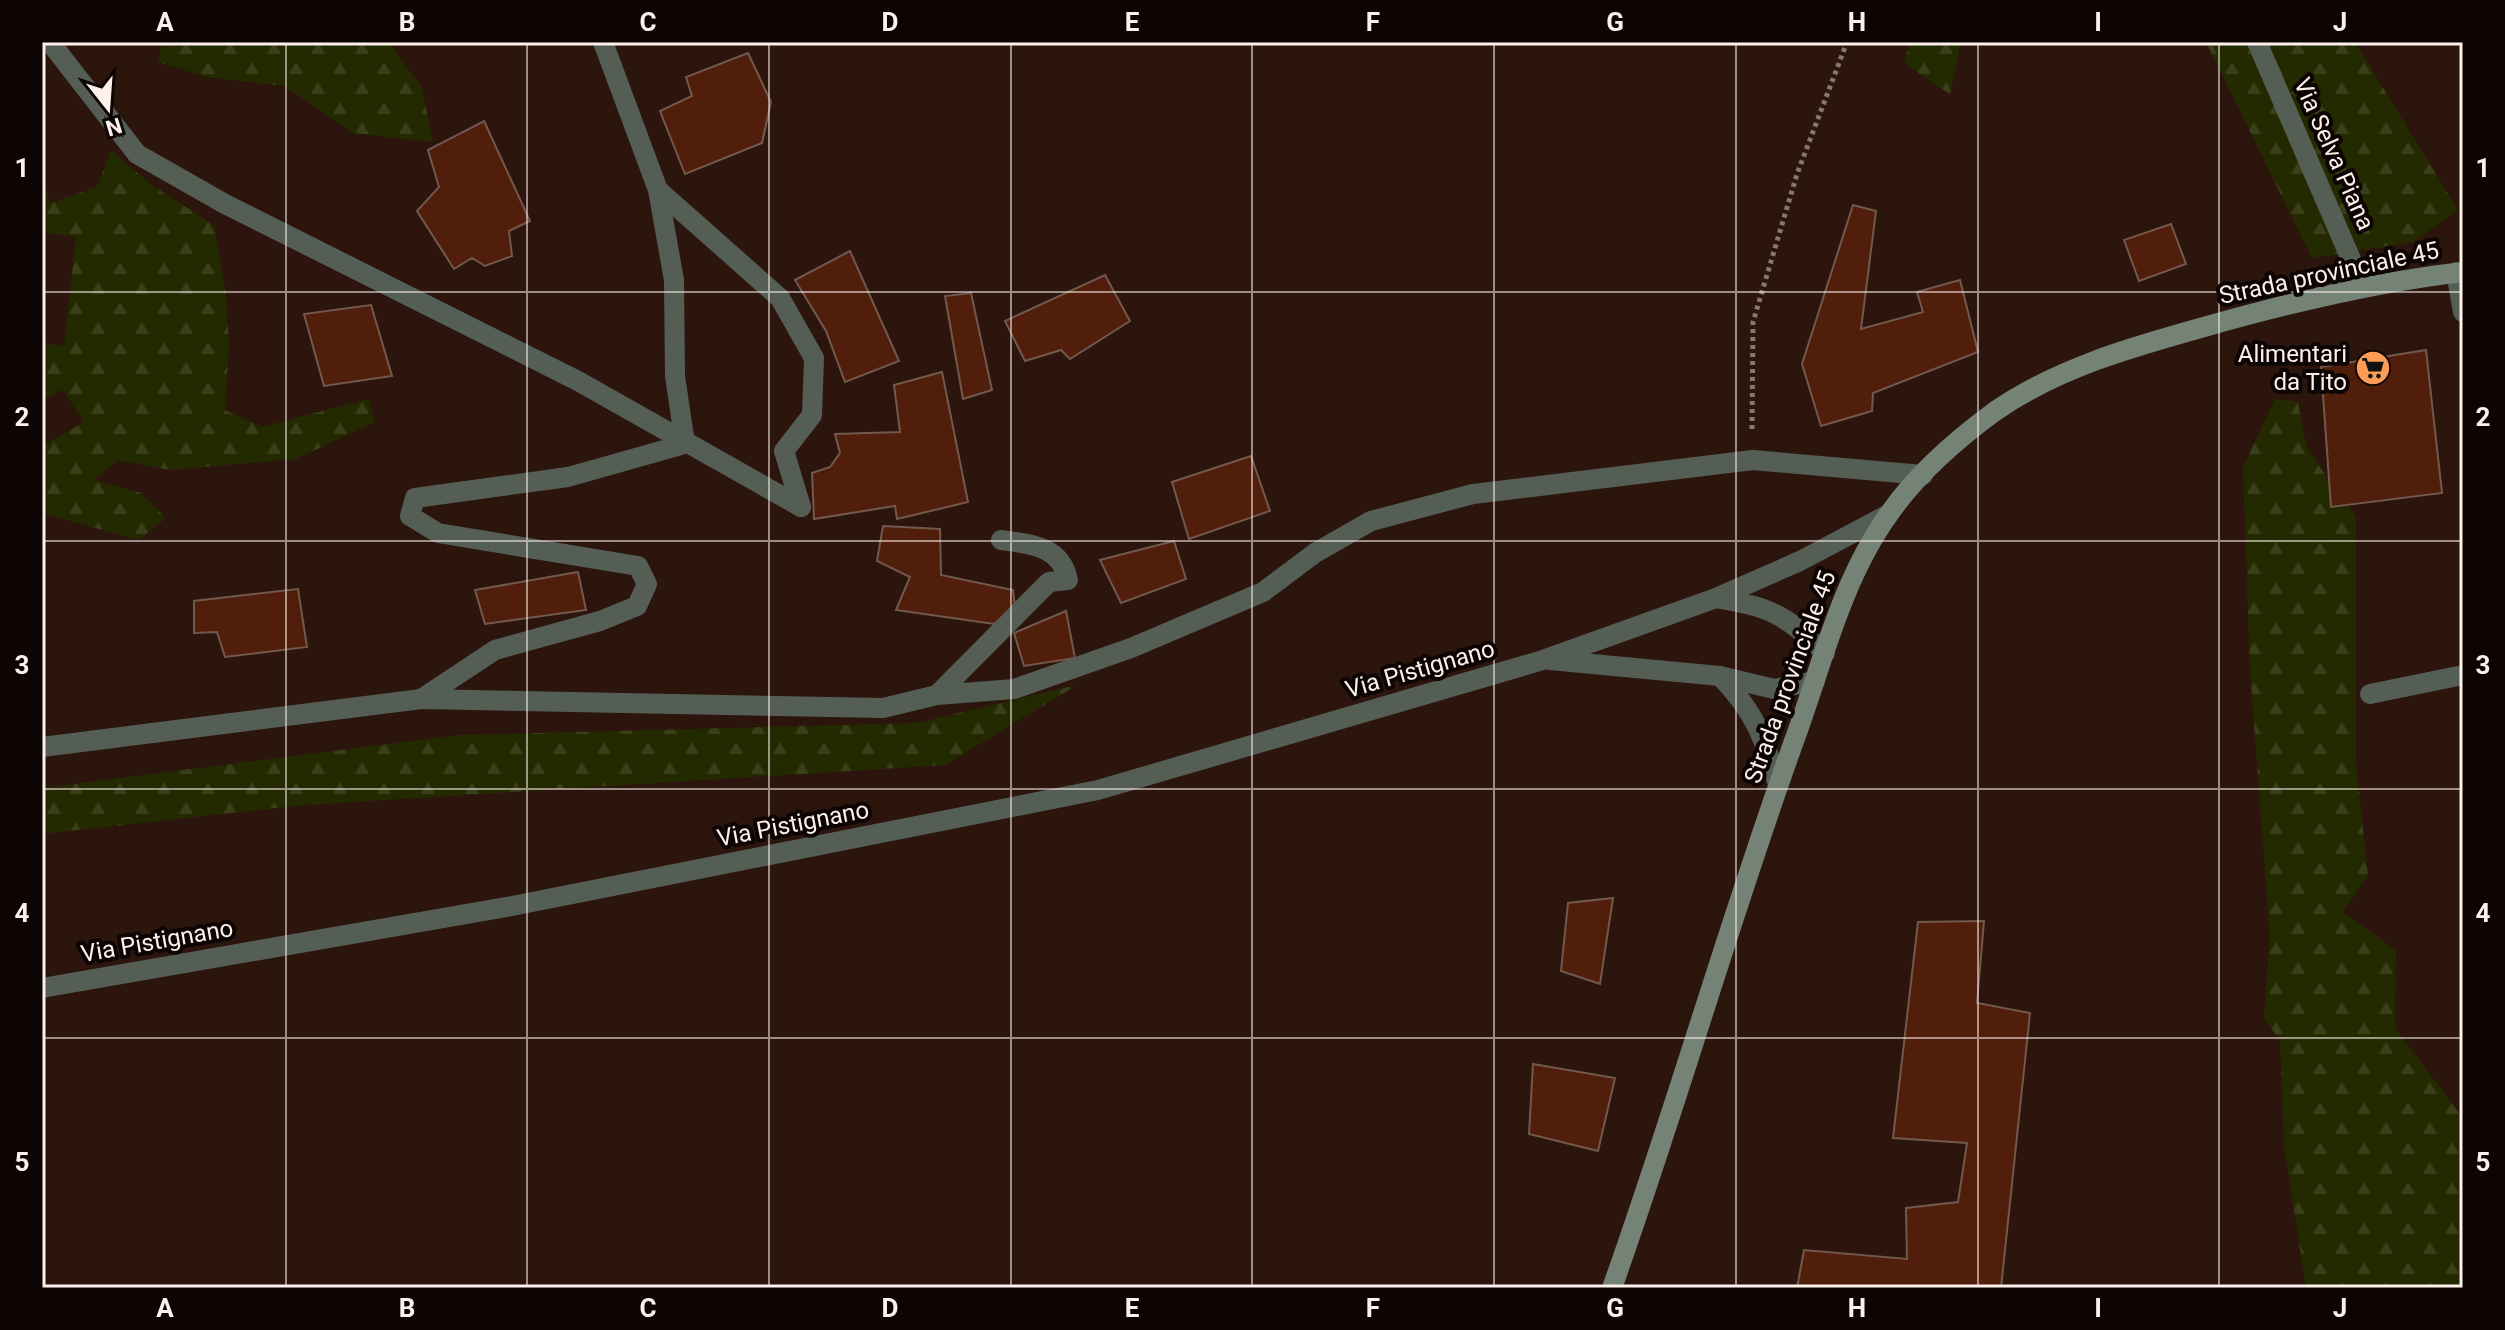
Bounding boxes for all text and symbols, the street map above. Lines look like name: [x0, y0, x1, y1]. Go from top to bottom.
text: A: [156, 7, 174, 37]
text: B: [399, 7, 415, 37]
text: C: [639, 7, 657, 37]
text: D: [882, 7, 898, 37]
text: E: [1125, 7, 1140, 37]
text: F: [1366, 7, 1380, 37]
text: G: [1606, 7, 1624, 37]
text: H: [1848, 7, 1866, 37]
text: I: [2094, 7, 2102, 37]
text: J: [2333, 7, 2347, 37]
north arrow: [68, 68, 148, 148]
street label: Via Selva Piana: [2288, 74, 2380, 234]
text: N: [103, 112, 125, 141]
text: 1: [15, 153, 29, 183]
text: 1: [2476, 153, 2490, 183]
street label: Strada provinciale 45: [2217, 236, 2441, 310]
place label: Alimentari da Tito: [2238, 340, 2347, 396]
supermarket icon: Alimentari da Tito: [2354, 349, 2392, 387]
text: 2: [15, 402, 29, 432]
text: 2: [2476, 402, 2490, 432]
street label: Strada provinciale 45: [1739, 567, 1841, 787]
street label: Via Pistignano: [1342, 634, 1498, 704]
text: 3: [15, 650, 29, 680]
text: 3: [2476, 650, 2490, 680]
street label: Via Pistignano: [715, 796, 871, 852]
text: 4: [15, 898, 30, 928]
text: 4: [2476, 898, 2491, 928]
street label: Via Pistignano: [79, 914, 235, 968]
text: 5: [15, 1147, 29, 1177]
text: 5: [2476, 1147, 2490, 1177]
text: A: [156, 1293, 174, 1323]
text: B: [399, 1293, 415, 1323]
text: C: [639, 1293, 657, 1323]
text: D: [882, 1293, 898, 1323]
text: E: [1125, 1293, 1140, 1323]
text: F: [1366, 1293, 1380, 1323]
text: G: [1606, 1293, 1624, 1323]
text: H: [1848, 1293, 1866, 1323]
text: I: [2094, 1293, 2102, 1323]
text: J: [2333, 1293, 2347, 1323]

